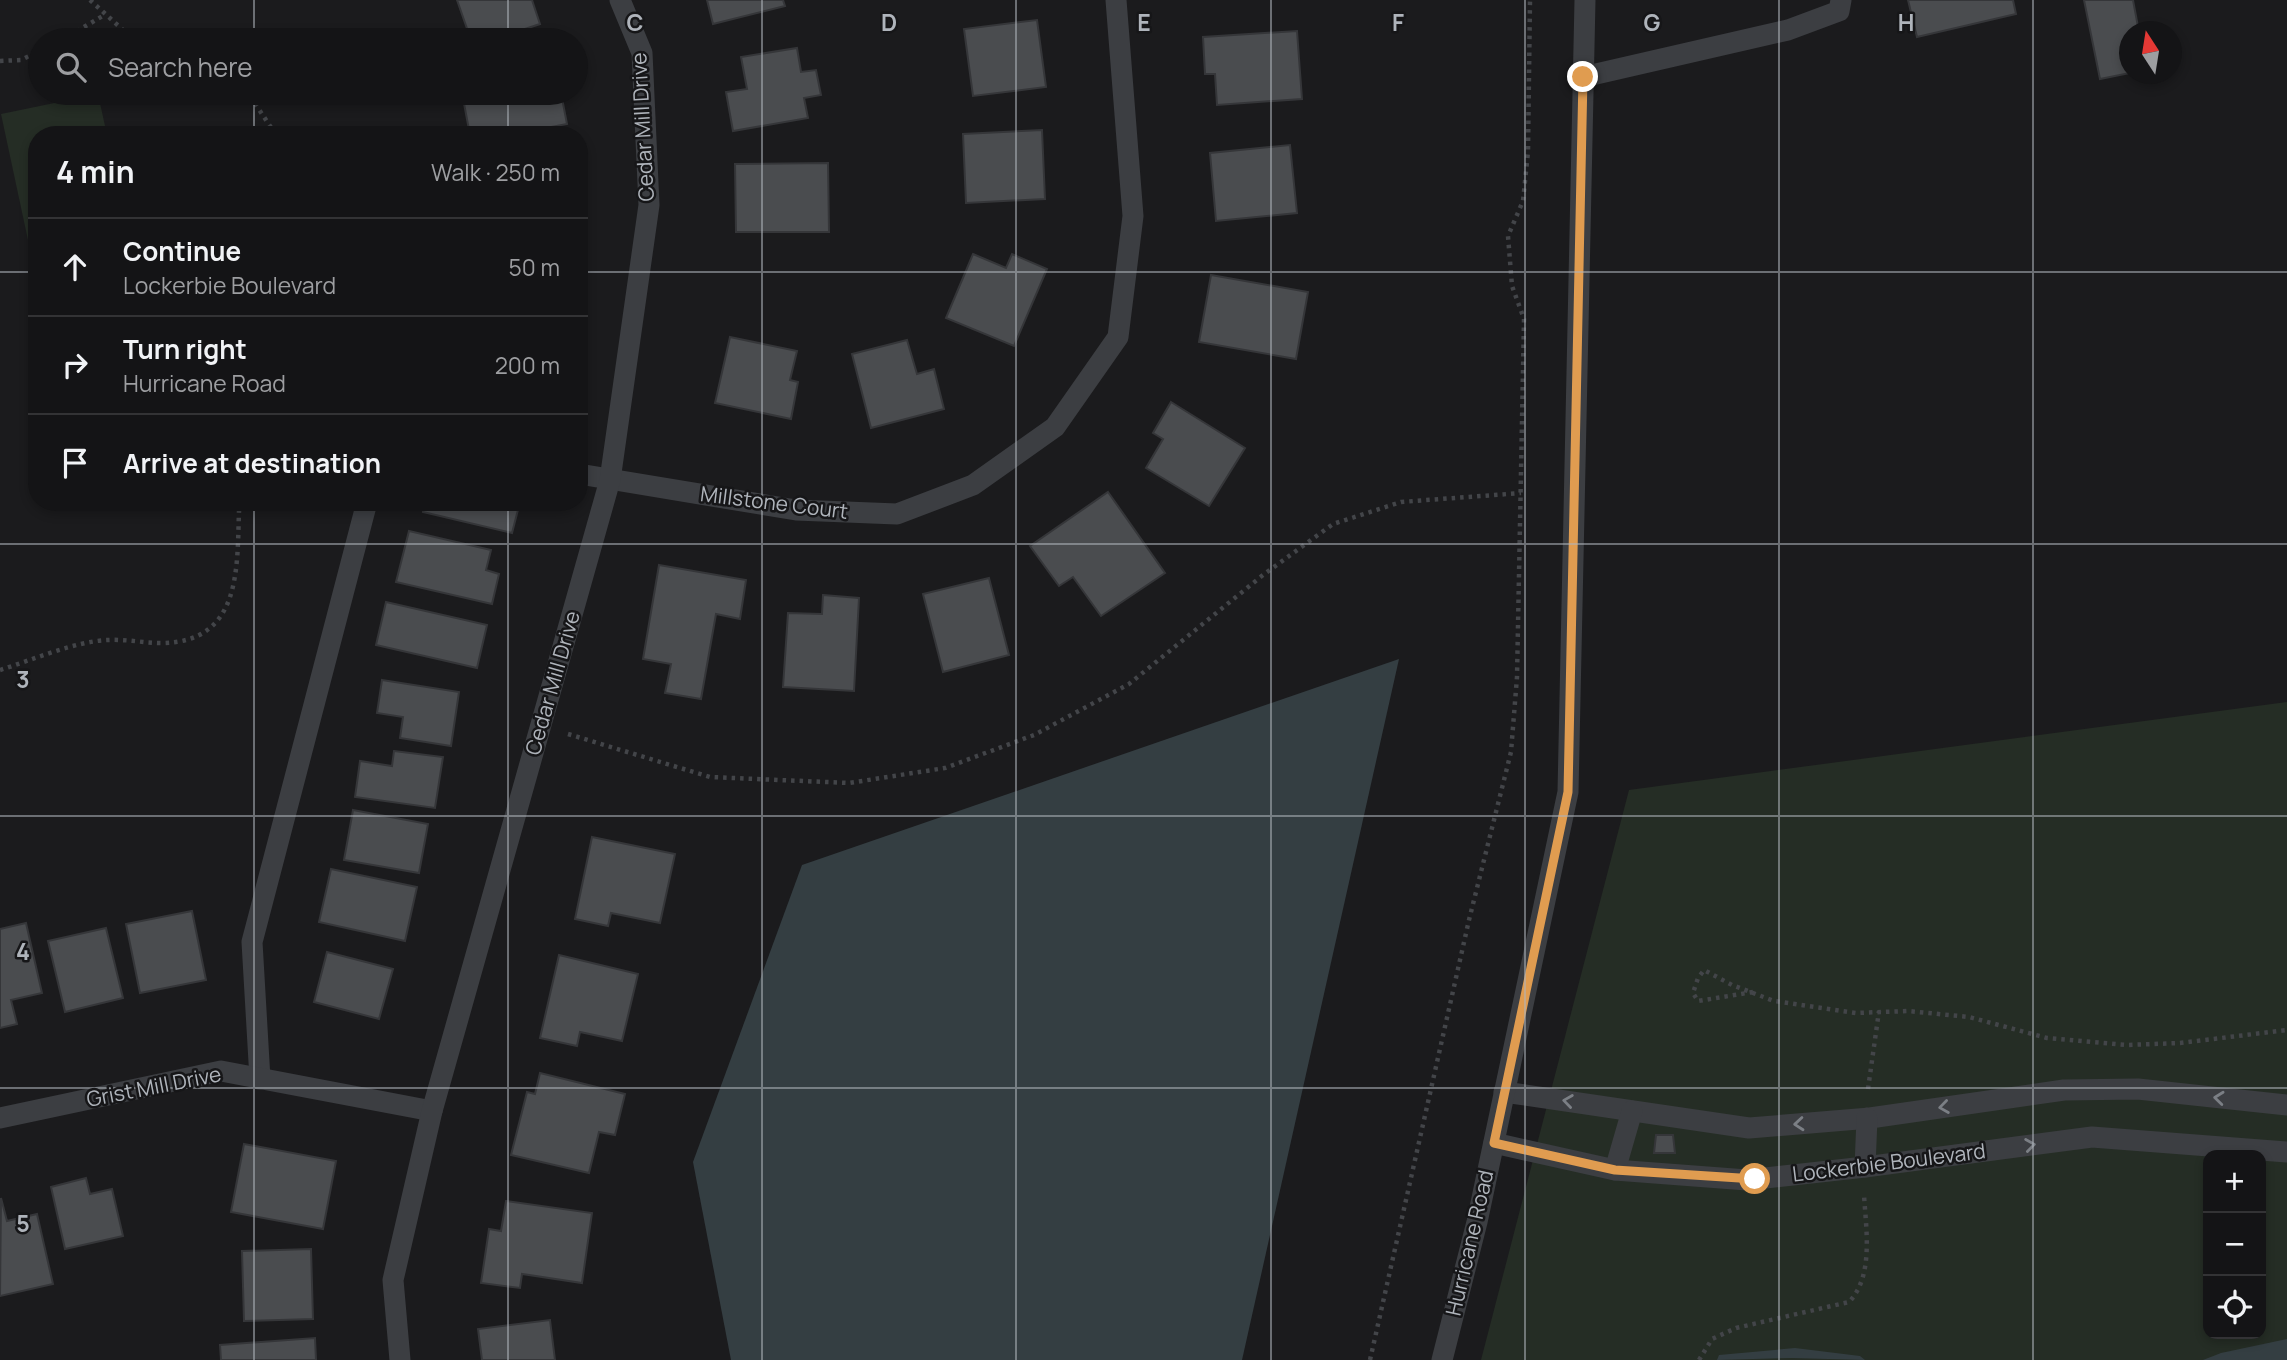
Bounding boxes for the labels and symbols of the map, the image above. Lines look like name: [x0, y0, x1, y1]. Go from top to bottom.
text: C: [627, 6, 644, 38]
text: D: [881, 6, 897, 38]
text: E: [1137, 6, 1151, 38]
text: F: [1392, 6, 1404, 38]
text: G: [1644, 6, 1661, 38]
text: H: [1898, 6, 1914, 38]
north arrow: [2119, 21, 2182, 84]
street label: Cedar Mill Drive: [624, 52, 660, 202]
route end: [1567, 61, 1598, 92]
street label: Millstone Court: [699, 479, 850, 525]
street label: Cedar Mill Drive: [518, 607, 586, 758]
text: 3: [16, 663, 30, 695]
text: 4: [16, 935, 30, 967]
street label: Grist Mill Drive: [84, 1059, 224, 1113]
one-way arrow: [2213, 1090, 2225, 1105]
one-way arrow: [1562, 1094, 1574, 1109]
one-way arrow: [1939, 1099, 1950, 1114]
one-way arrow: [1793, 1116, 1804, 1131]
street label: Lockerbie Boulevard: [1791, 1136, 1987, 1188]
one-way arrow: [2024, 1138, 2036, 1153]
route start: [1739, 1163, 1770, 1194]
street label: Hurricane Road: [1439, 1167, 1499, 1318]
text: 5: [16, 1207, 30, 1239]

